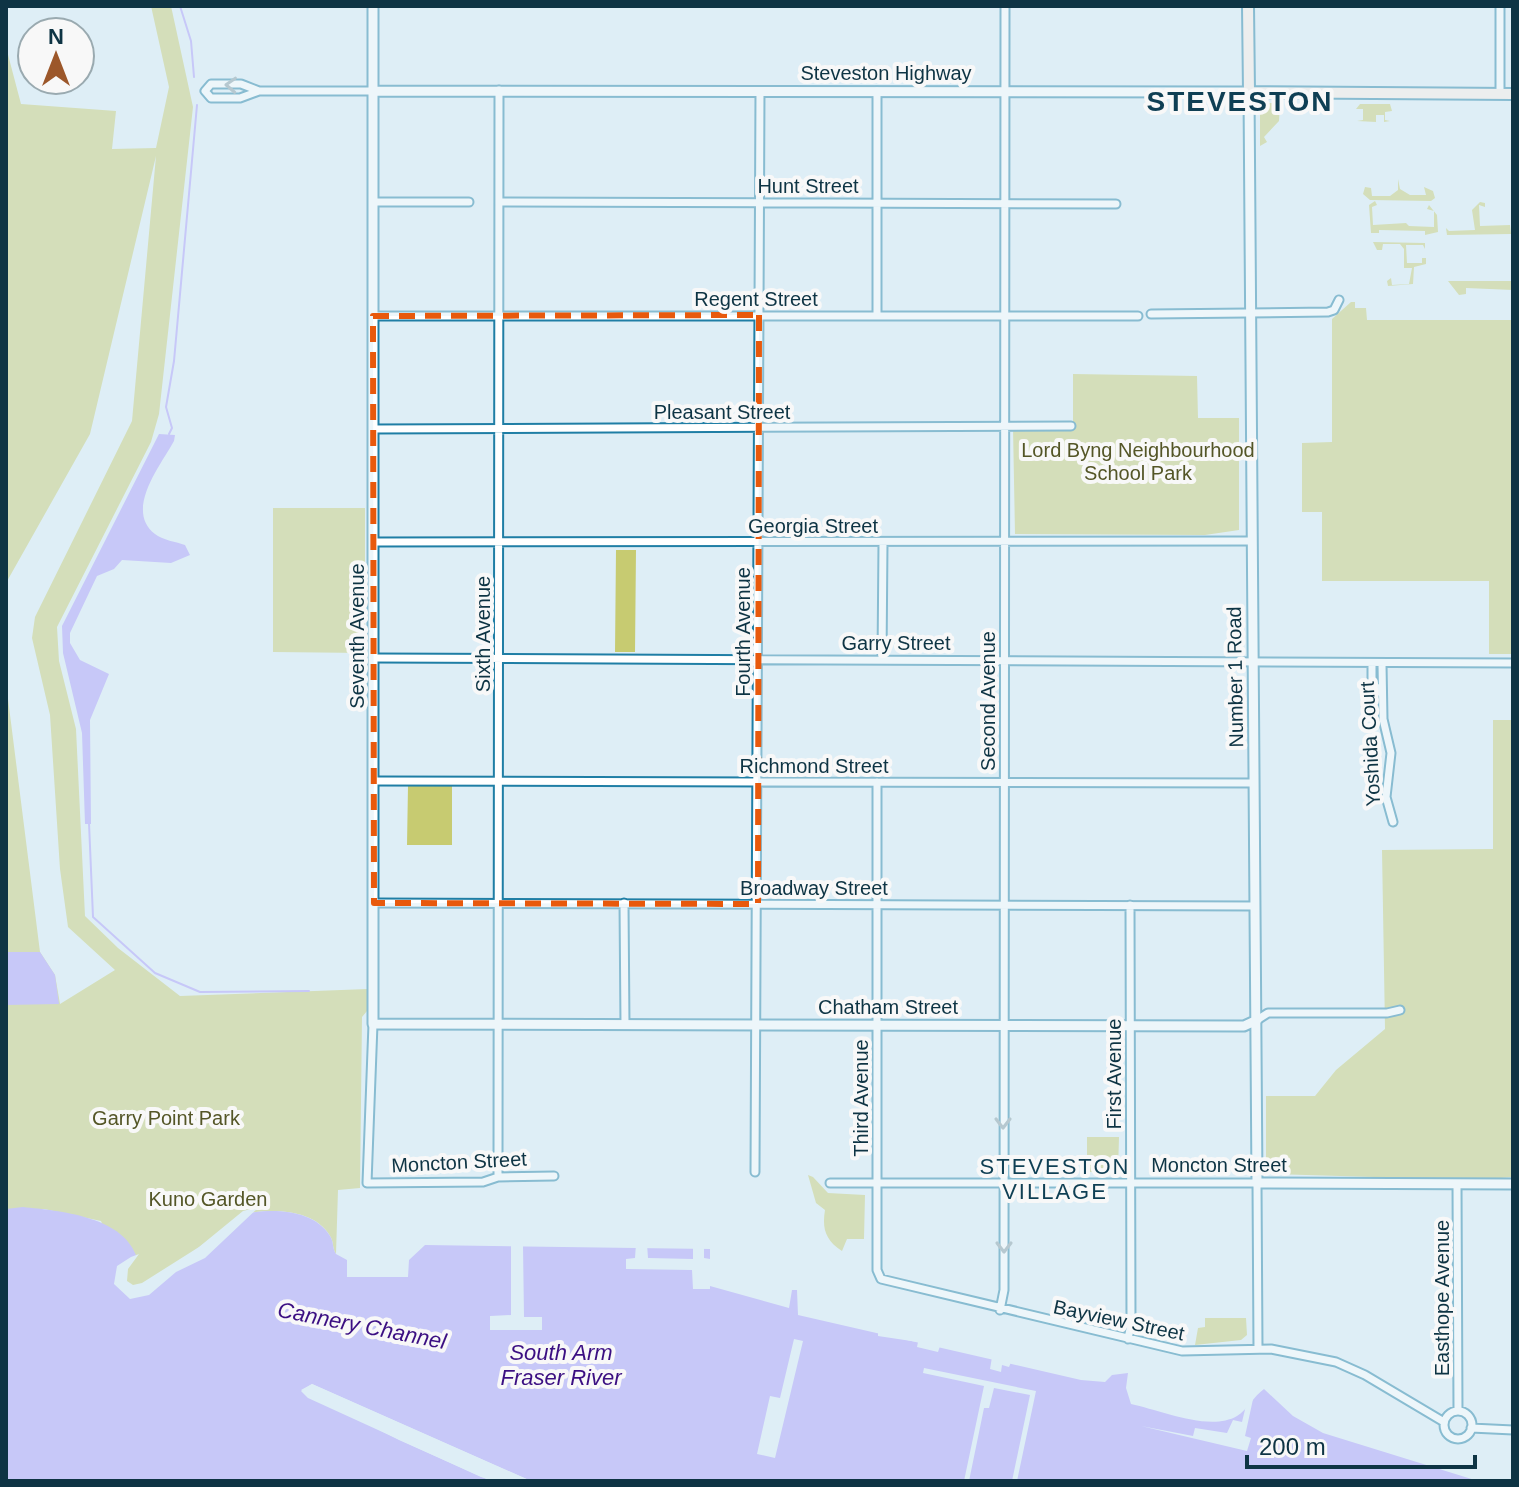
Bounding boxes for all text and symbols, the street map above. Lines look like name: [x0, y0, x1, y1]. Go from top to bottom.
north arrow: [16, 16, 96, 96]
text: N: [48, 24, 64, 49]
street label: Steveston Highway: [800, 62, 972, 84]
one-way arrow: [224, 76, 237, 93]
district label: STEVESTON: [1146, 86, 1334, 117]
street label: Hunt Street: [757, 175, 859, 197]
street label: Regent Street: [694, 288, 818, 310]
street label: Pleasant Street: [654, 401, 791, 423]
park label: Lord Byng Neighbourhood School Park: [1021, 439, 1255, 484]
street label: Georgia Street: [748, 515, 878, 537]
street label: Seventh Avenue: [346, 563, 368, 709]
street label: Fourth Avenue: [732, 567, 754, 697]
street label: Sixth Avenue: [472, 576, 494, 692]
street label: Number 1 Road: [1223, 606, 1247, 748]
street label: Second Avenue: [977, 631, 999, 771]
street label: Garry Street: [842, 632, 951, 654]
street label: Yoshida Court: [1356, 681, 1384, 807]
street label: Richmond Street: [740, 755, 889, 777]
street label: Broadway Street: [740, 877, 888, 899]
street label: Chatham Street: [818, 996, 958, 1018]
street label: First Avenue: [1103, 1019, 1125, 1129]
street label: Third Avenue: [850, 1039, 872, 1157]
park label: Garry Point Park: [92, 1107, 241, 1129]
one-way arrow: [994, 1117, 1012, 1130]
street label: Moncton Street: [391, 1147, 528, 1177]
district label: STEVESTON VILLAGE: [980, 1154, 1130, 1204]
street label: Moncton Street: [1151, 1154, 1287, 1176]
park label: Kuno Garden: [149, 1188, 267, 1210]
street label: Easthope Avenue: [1431, 1220, 1453, 1376]
one-way arrow: [995, 1241, 1013, 1254]
street label: Bayview Street: [1051, 1295, 1187, 1345]
water label: Cannery Channel: [275, 1297, 449, 1354]
water label: South Arm Fraser River: [500, 1340, 623, 1390]
scale bar: [1247, 1419, 1475, 1469]
text: 200 m: [1259, 1433, 1326, 1460]

